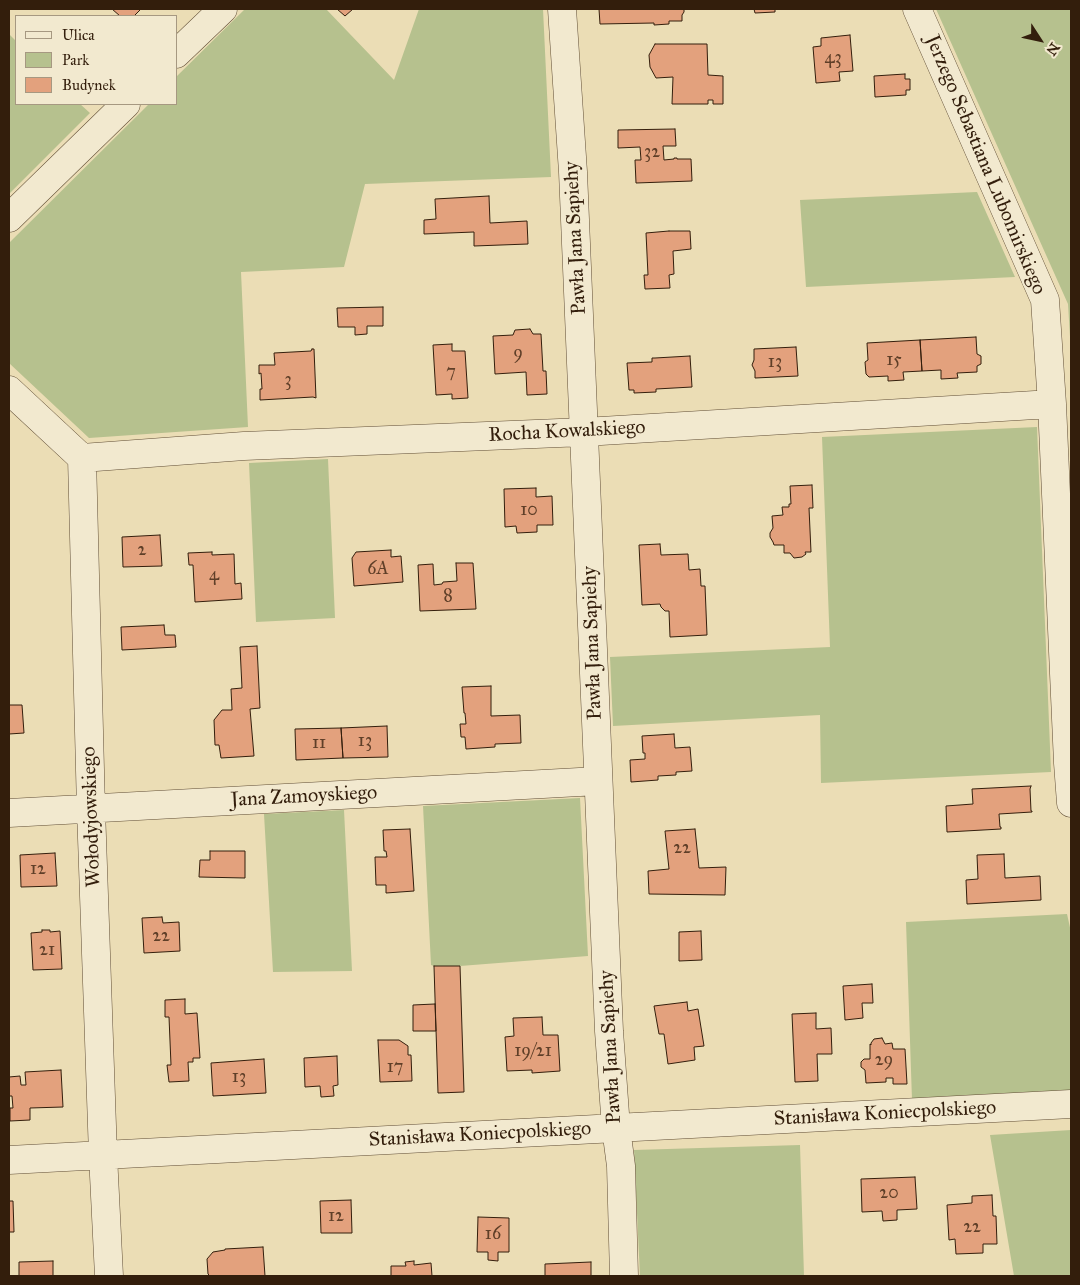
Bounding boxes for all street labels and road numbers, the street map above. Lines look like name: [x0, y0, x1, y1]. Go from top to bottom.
street label: Jerzego Sebastiana Lubomirskiego: [919, 32, 1051, 298]
street label: Pawła Jana Sapiehy: [560, 160, 592, 316]
street label: Rocha Kowalskiego: [488, 416, 646, 448]
street label: Pawła Jana Sapiehy: [578, 566, 608, 720]
street label: Wołodyjowskiego: [78, 746, 106, 888]
street label: Jana Zamoyskiego: [230, 781, 378, 813]
street label: Pawła Jana Sapiehy: [595, 969, 627, 1125]
street label: Stanisława Koniecpolskiego: [773, 1096, 997, 1132]
street label: Stanisława Koniecpolskiego: [368, 1117, 592, 1153]

